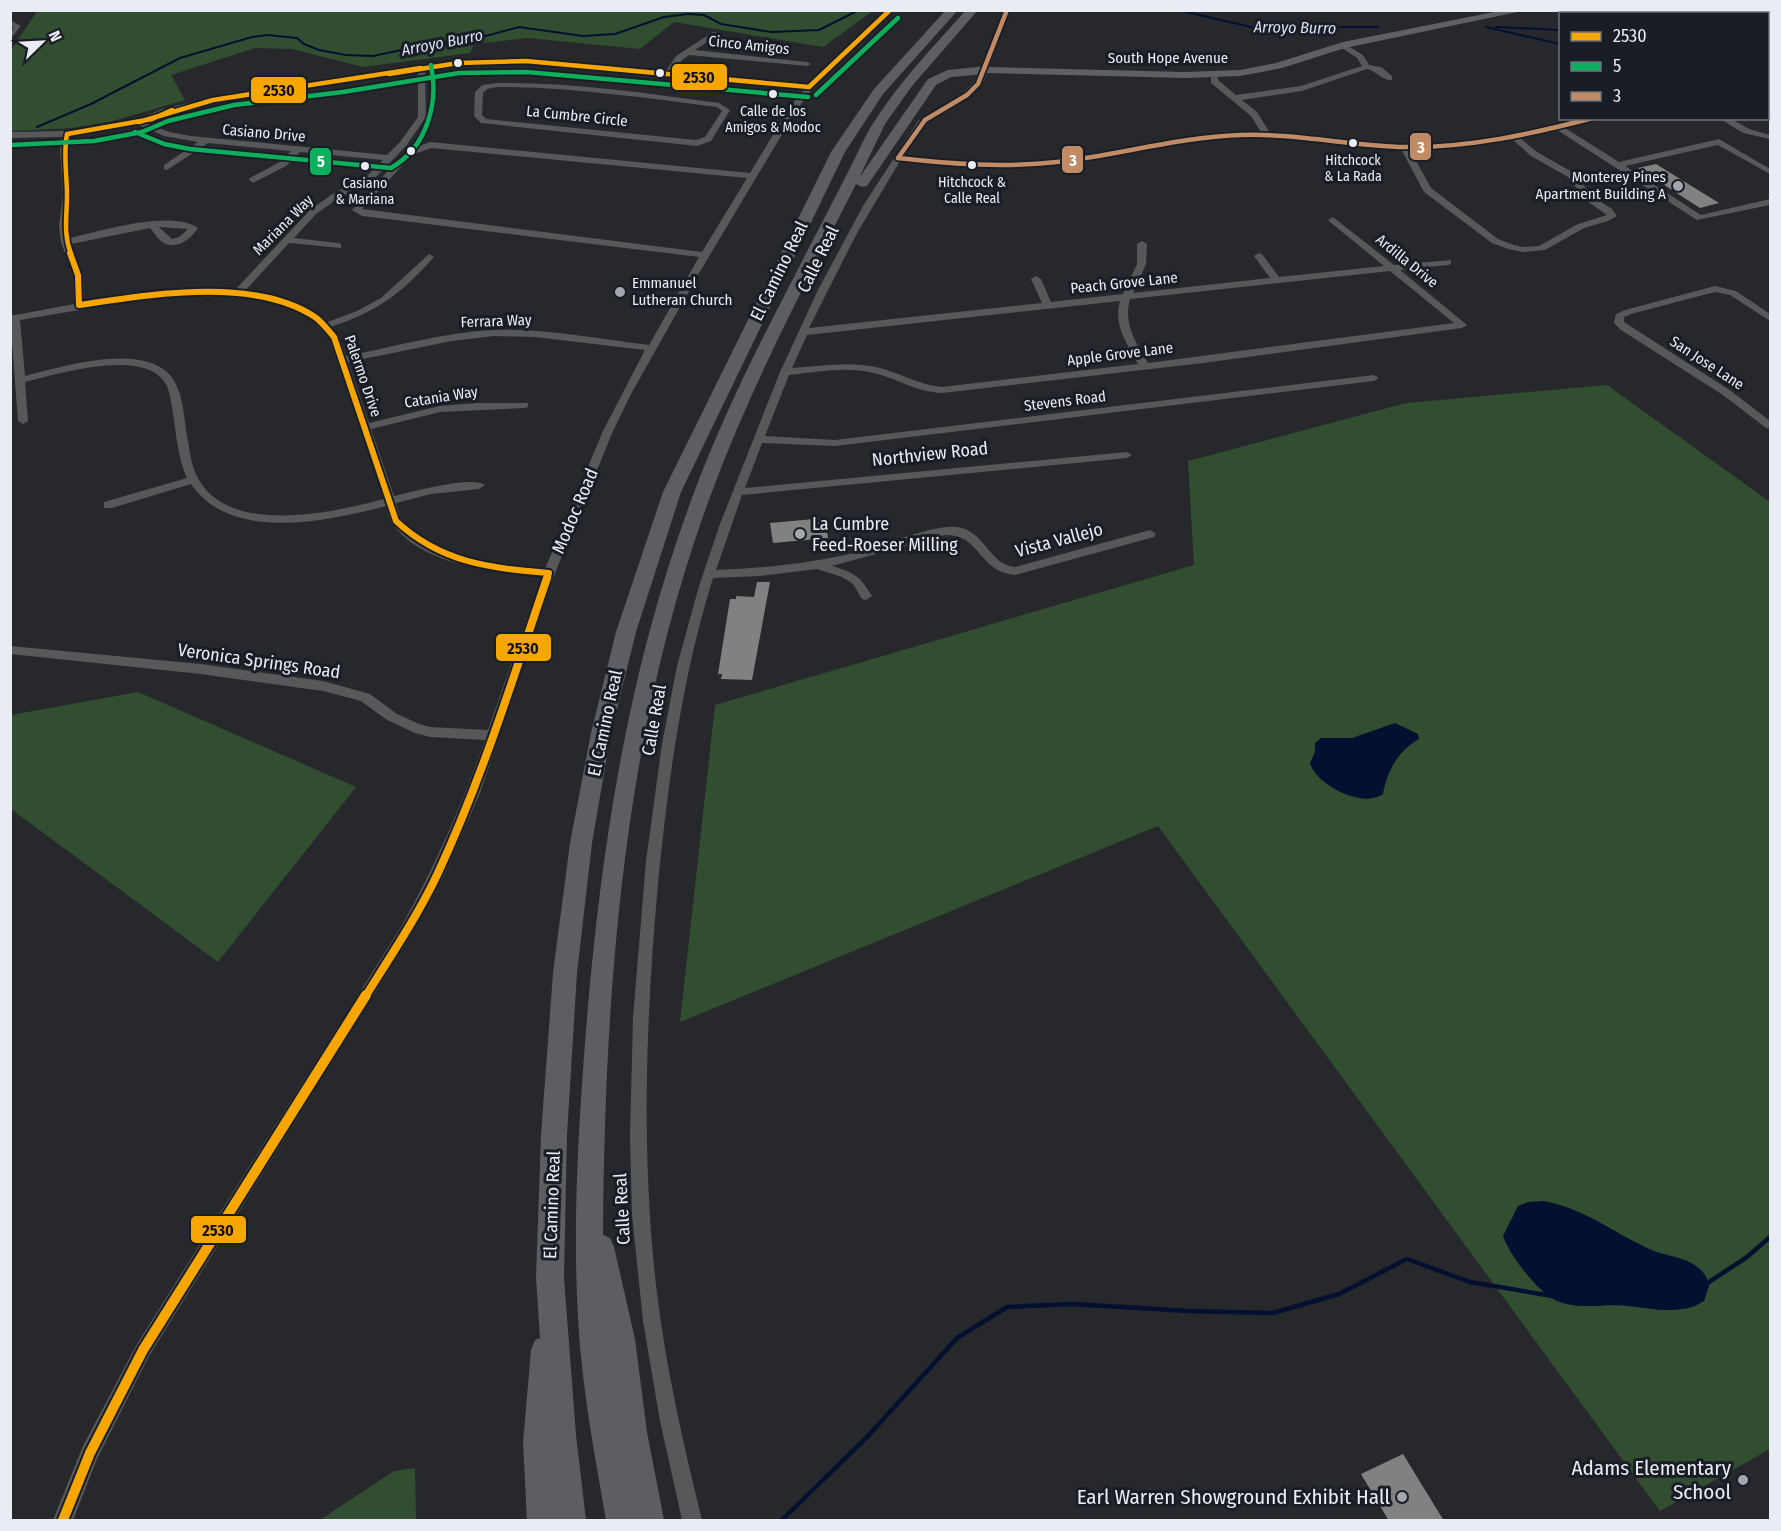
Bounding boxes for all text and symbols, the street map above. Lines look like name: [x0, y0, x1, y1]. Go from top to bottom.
north arrow: [12, 12, 72, 72]
legend: [1559, 12, 1769, 120]
water label: Arroyo Burro: [1253, 17, 1336, 38]
water label: Arroyo Burro: [399, 25, 484, 60]
text: 2530: [1613, 25, 1647, 47]
text: N: [45, 28, 66, 44]
street label: Cinco Amigos: [708, 32, 790, 58]
street label: South Hope Avenue: [1108, 49, 1228, 67]
text: 5: [1613, 55, 1621, 77]
unlabelled marker: [452, 57, 464, 69]
line badge: 2530: [671, 63, 728, 91]
unlabelled marker: [654, 67, 666, 79]
text: 2530: [682, 68, 715, 87]
line badge: 2530: [250, 76, 307, 104]
text: 2530: [262, 81, 295, 100]
text: 3: [1613, 85, 1621, 107]
marker: Calle de los Amigos & Modoc: [767, 88, 779, 100]
street label: La Cumbre Circle: [525, 102, 629, 130]
place label: Calle de los Amigos & Modoc: [725, 103, 821, 136]
street label: Casiano Drive: [222, 120, 306, 146]
line badge: 3: [1409, 132, 1432, 161]
marker: Hitchcock & La Rada: [1347, 137, 1359, 149]
text: 3: [1416, 138, 1425, 157]
unlabelled marker: [405, 145, 417, 157]
line badge: 3: [1061, 145, 1084, 174]
line badge: 5: [309, 147, 332, 176]
text: 3: [1068, 151, 1077, 170]
text: 5: [317, 152, 325, 171]
place label: Hitchcock & La Rada: [1324, 152, 1382, 185]
marker: Hitchcock & Calle Real: [966, 159, 978, 171]
marker: Casiano & Mariana: [359, 160, 371, 172]
place label: Monterey Pines Apartment Building A: [1536, 168, 1666, 203]
place label: Hitchcock & Calle Real: [938, 174, 1006, 207]
place label: Casiano & Mariana: [336, 175, 395, 208]
marker: Monterey Pines Apartment Building A: [1671, 179, 1685, 193]
street label: Mariana Way: [249, 191, 317, 259]
street label: El Camino Real: [745, 217, 813, 324]
street label: Calle Real: [792, 222, 844, 296]
street label: Ardilla Drive: [1372, 230, 1442, 292]
street label: Peach Grove Lane: [1069, 268, 1179, 298]
place label: Emmanuel Lutheran Church: [632, 274, 732, 309]
marker: Emmanuel Lutheran Church: [613, 285, 627, 299]
street label: Ferrara Way: [460, 311, 532, 331]
street label: San Jose Lane: [1667, 332, 1747, 394]
street label: Palermo Drive: [341, 333, 385, 419]
street label: Apple Grove Lane: [1066, 339, 1174, 369]
street label: Catania Way: [403, 382, 479, 412]
street label: Stevens Road: [1023, 387, 1107, 415]
street label: Northview Road: [871, 437, 989, 471]
street label: Modoc Road: [547, 465, 603, 557]
place label: La Cumbre Feed-Roeser Milling: [812, 513, 958, 556]
street label: Vista Vallejo: [1013, 518, 1105, 562]
marker: La Cumbre Feed-Roeser Milling: [793, 527, 807, 541]
line badge: 2530: [495, 633, 552, 662]
street label: Veronica Springs Road: [176, 639, 342, 683]
text: 2530: [506, 639, 539, 658]
street label: El Camino Real: [583, 668, 627, 778]
street label: Calle Real: [637, 682, 671, 757]
street label: El Camino Real: [539, 1150, 565, 1260]
street label: Calle Real: [609, 1172, 635, 1245]
line badge: 2530: [190, 1215, 247, 1244]
text: 2530: [201, 1221, 234, 1240]
place label: Adams Elementary School: [1572, 1455, 1732, 1505]
marker: Adams Elementary School: [1736, 1473, 1750, 1487]
place label: Earl Warren Showground Exhibit Hall: [1077, 1484, 1390, 1510]
marker: Earl Warren Showground Exhibit Hall: [1395, 1490, 1409, 1504]

